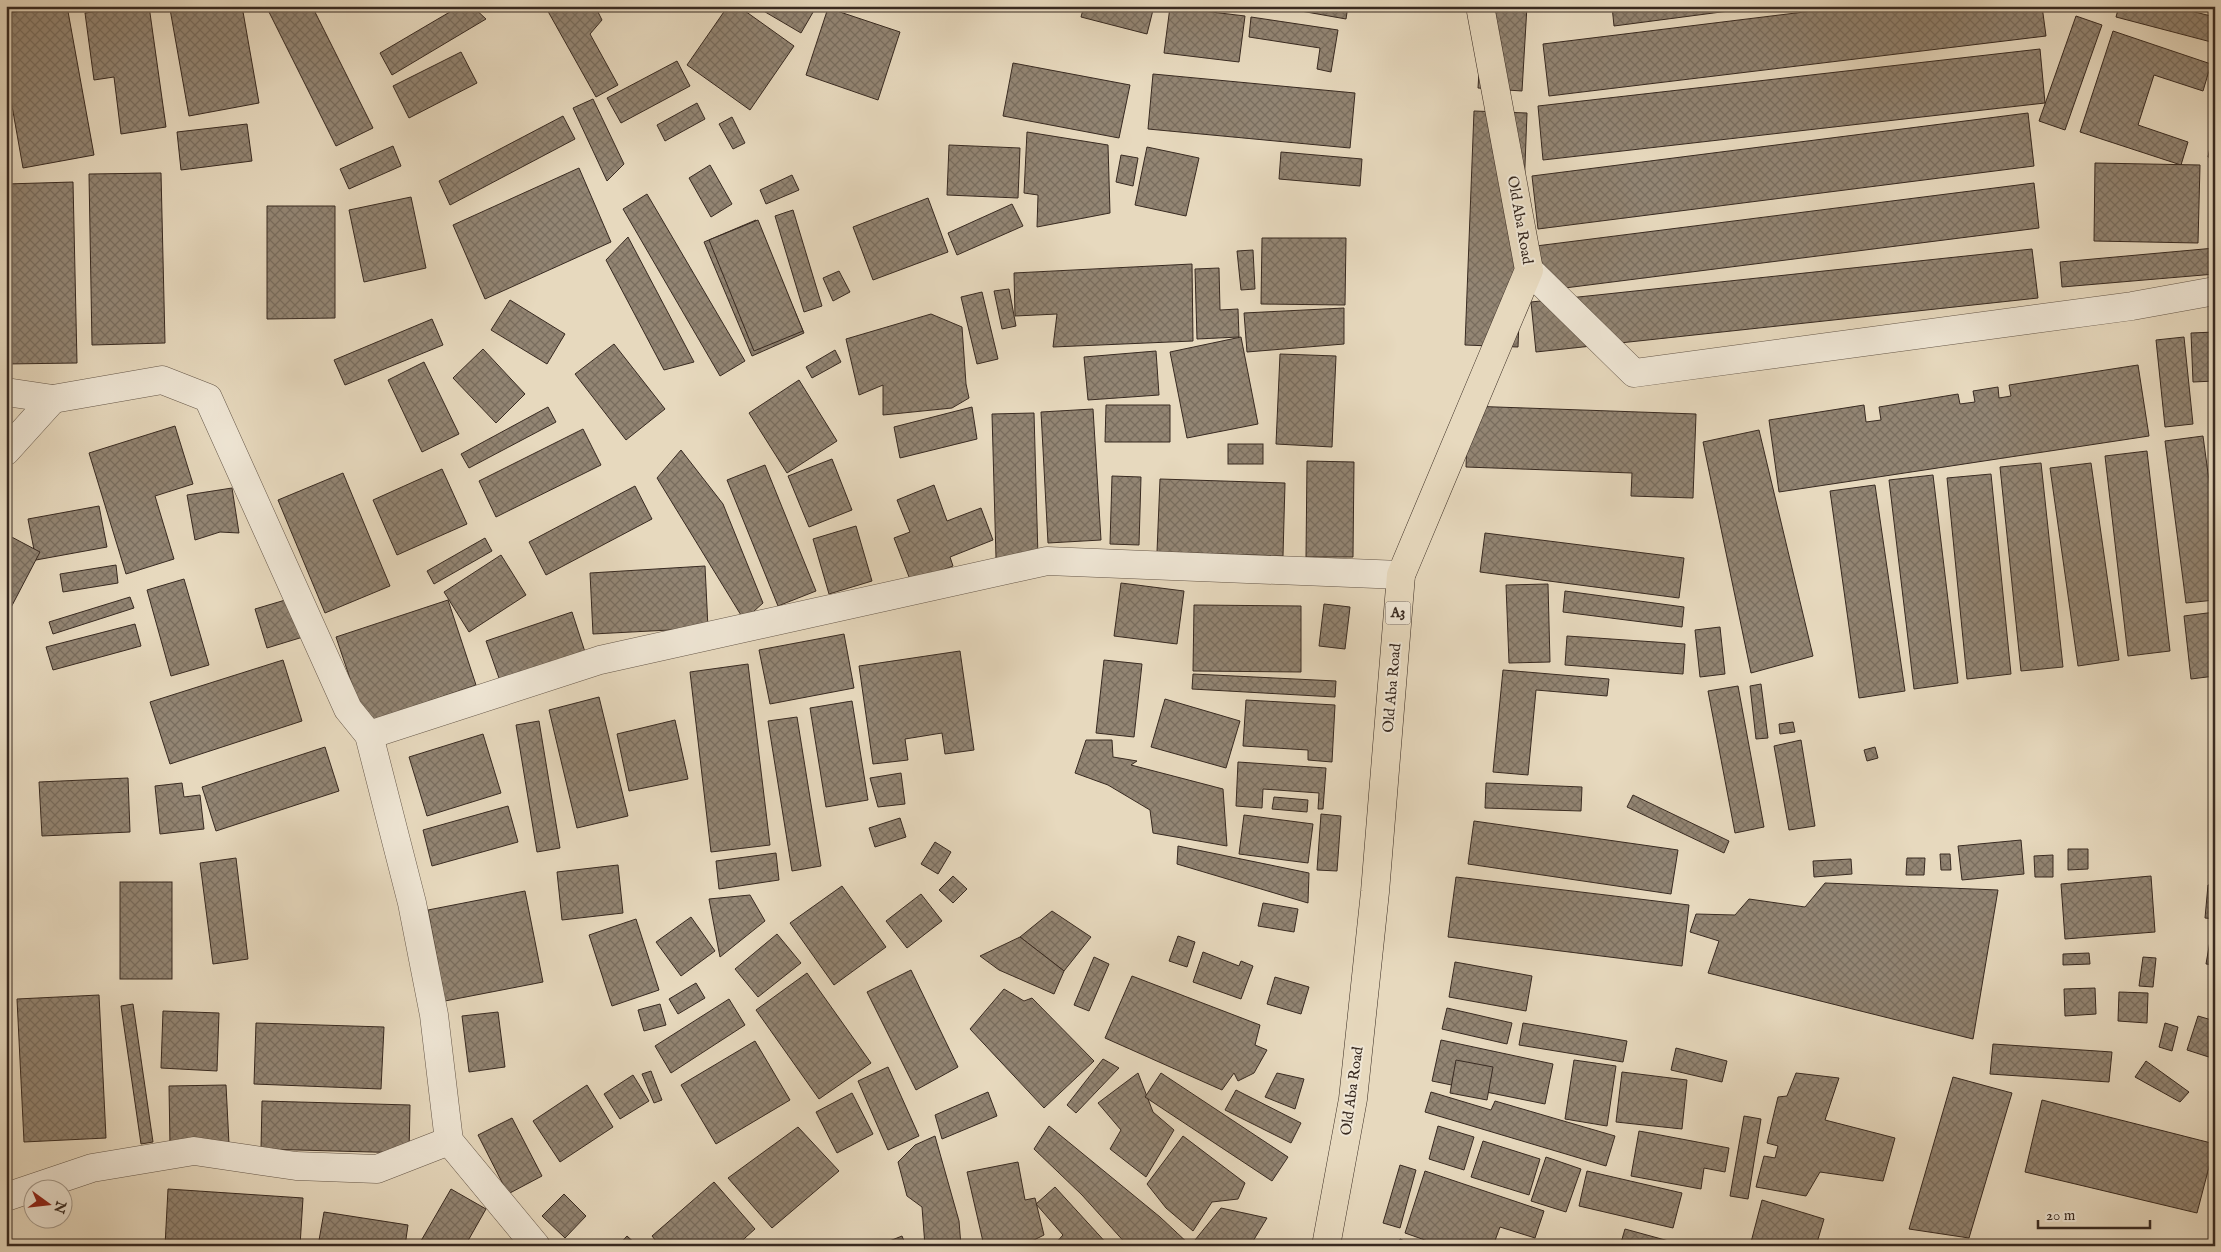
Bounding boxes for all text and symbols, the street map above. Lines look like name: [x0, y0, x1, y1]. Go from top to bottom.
street label: Old Aba Road: [1503, 174, 1537, 267]
road number: A3: [1386, 602, 1410, 624]
street label: Old Aba Road: [1379, 642, 1405, 733]
street label: Old Aba Road: [1336, 1044, 1368, 1137]
north arrow: [22, 1180, 72, 1230]
scale bar: [2038, 1197, 2151, 1229]
text: N: [49, 1198, 70, 1215]
text: 20 m: [2046, 1206, 2076, 1225]

